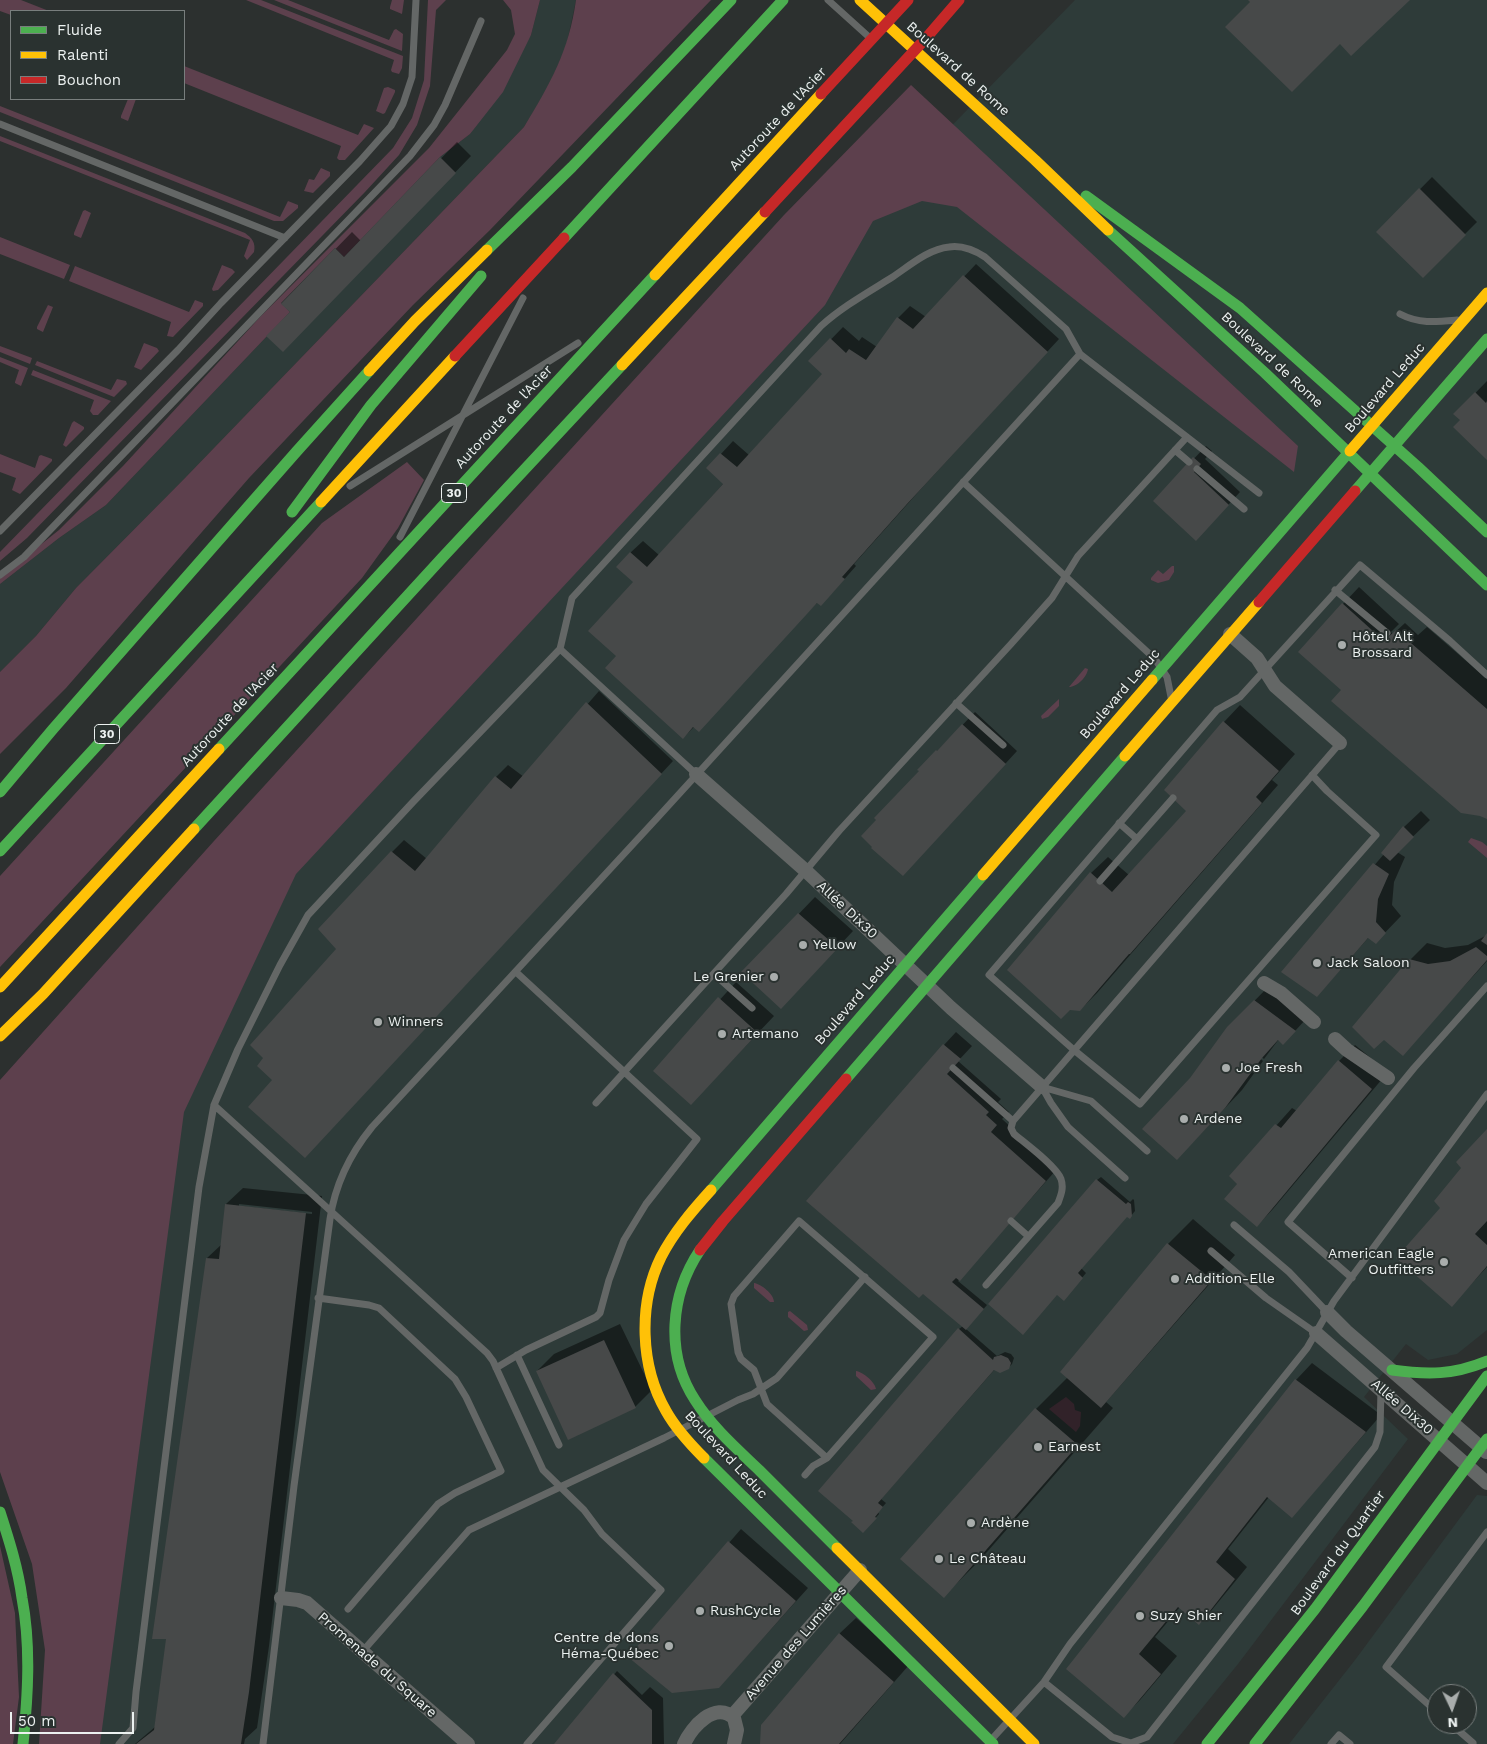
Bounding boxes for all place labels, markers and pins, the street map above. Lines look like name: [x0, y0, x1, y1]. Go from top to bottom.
place label: Hôtel Alt Brossard: [1352, 629, 1413, 662]
marker: Hôtel Alt Brossard: [1336, 639, 1348, 651]
place label: Yellow: [813, 937, 857, 953]
marker: Yellow: [797, 939, 809, 951]
place label: Jack Saloon: [1327, 955, 1410, 971]
marker: Jack Saloon: [1311, 957, 1323, 969]
place label: Le Grenier: [693, 969, 764, 985]
marker: Le Grenier: [768, 971, 780, 983]
place label: Winners: [388, 1014, 443, 1030]
marker: Winners: [372, 1016, 384, 1028]
place label: Artemano: [732, 1026, 799, 1042]
marker: Artemano: [716, 1028, 728, 1040]
place label: Joe Fresh: [1236, 1060, 1303, 1076]
marker: Joe Fresh: [1220, 1062, 1232, 1074]
place label: Ardene: [1194, 1111, 1242, 1127]
marker: Ardene: [1178, 1113, 1190, 1125]
place label: American Eagle Outfitters: [1328, 1246, 1434, 1278]
marker: American Eagle Outfitters: [1438, 1256, 1450, 1268]
place label: Addition-Elle: [1185, 1271, 1275, 1287]
marker: Addition-Elle: [1169, 1273, 1181, 1285]
place label: Earnest: [1048, 1439, 1101, 1455]
marker: Earnest: [1032, 1441, 1044, 1453]
place label: Ardène: [981, 1515, 1029, 1531]
marker: Ardène: [965, 1517, 977, 1529]
place label: Le Château: [949, 1551, 1026, 1567]
marker: Le Château: [933, 1553, 945, 1565]
place label: RushCycle: [710, 1603, 781, 1619]
marker: RushCycle: [694, 1605, 706, 1617]
place label: Suzy Shier: [1150, 1608, 1222, 1624]
marker: Suzy Shier: [1134, 1610, 1146, 1622]
place label: Centre de dons Héma-Québec: [554, 1630, 659, 1662]
marker: Centre de dons Héma-Québec: [663, 1640, 675, 1652]

